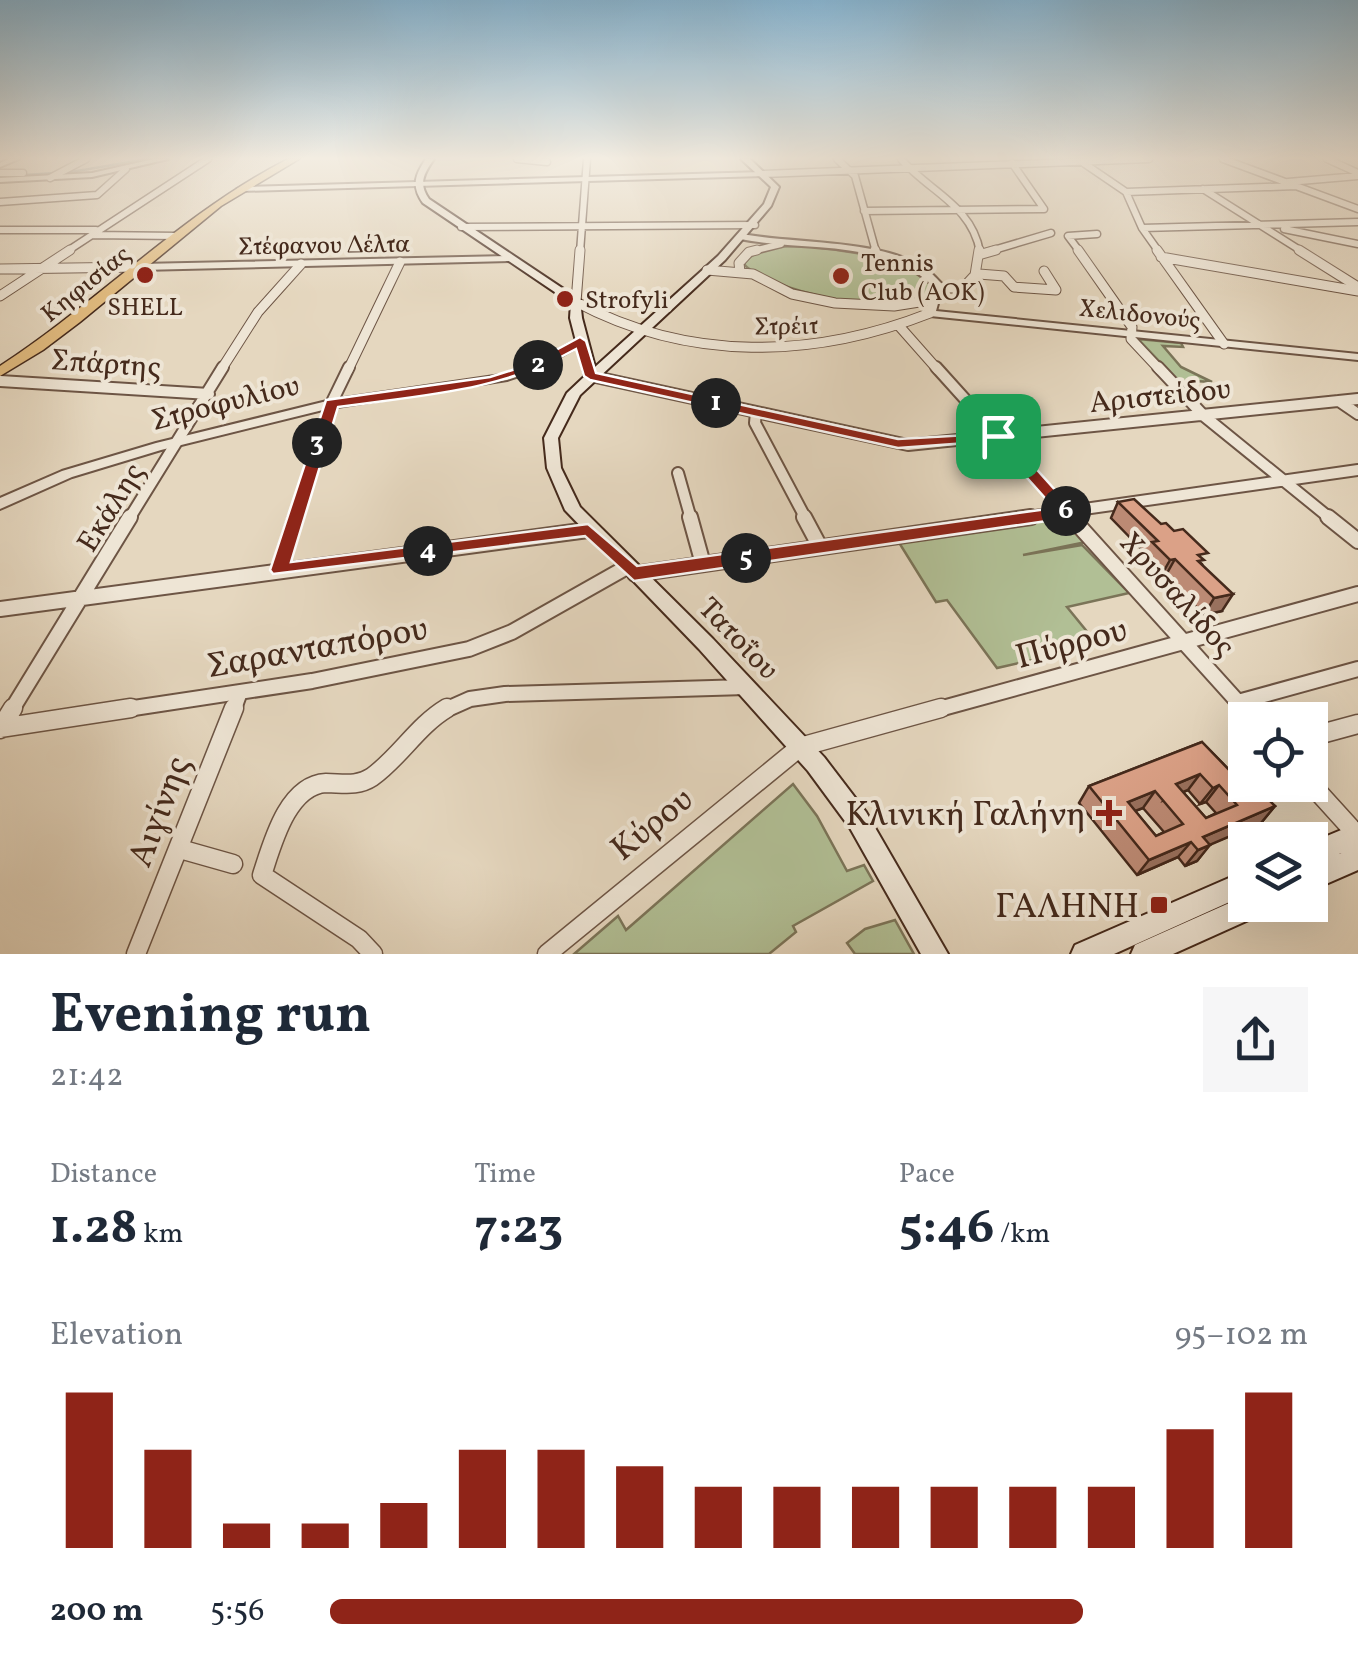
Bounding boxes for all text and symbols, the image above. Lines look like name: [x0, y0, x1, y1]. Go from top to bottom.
street label: Στέφανου Δέλτα: [238, 227, 411, 266]
street label: Κηφισίας: [34, 238, 139, 332]
place label: Tennis Club (AOK): [861, 247, 984, 311]
marker: SHELL: [134, 264, 156, 286]
marker: Tennis Club (AOK): [830, 265, 852, 287]
place label: Strofyli: [585, 284, 668, 319]
marker: Strofyli: [554, 288, 576, 310]
place label: SHELL: [107, 291, 183, 326]
street label: Χελιδονούς: [1077, 292, 1202, 339]
street label: Στρέιτ: [754, 309, 818, 346]
street label: Σπάρτης: [49, 340, 162, 390]
pin: 2: [513, 340, 563, 390]
text: 2: [531, 345, 545, 384]
street label: Στροφυλίου: [147, 365, 304, 443]
street label: Αριστείδου: [1087, 369, 1233, 425]
pin: 1: [691, 378, 741, 428]
text: 1: [710, 383, 722, 422]
pin: [956, 394, 1041, 479]
icon: arrive: [971, 409, 1026, 464]
pin: 3: [292, 418, 342, 468]
text: 3: [310, 423, 324, 462]
street label: Εκάλης: [68, 455, 156, 561]
pin: 6: [1041, 486, 1091, 536]
text: 6: [1058, 491, 1074, 530]
street label: Χρυσαλίδος: [1109, 524, 1244, 667]
pin: 4: [403, 526, 453, 576]
text: 4: [420, 531, 436, 570]
pin: 5: [721, 533, 771, 583]
text: 5: [739, 538, 753, 577]
street label: Τατοΐου: [688, 589, 788, 690]
street label: Σαρανταπόρου: [203, 606, 432, 692]
street label: Πύρρου: [1011, 607, 1133, 683]
map controls: [1228, 702, 1328, 922]
button: locate: [1228, 702, 1328, 802]
street label: Αιγίνης: [118, 750, 204, 874]
street label: Κύρου: [601, 777, 704, 873]
place label: Κλινική Γαλήνη: [845, 792, 1086, 840]
marker: Κλινική Γαλήνη: [1096, 800, 1122, 826]
button: layers: [1228, 822, 1328, 922]
place label: ΓΑΛΗΝΗ: [995, 884, 1139, 932]
marker: ΓΑΛΗΝΗ: [1148, 894, 1170, 916]
text: Evening run: [50, 979, 371, 1055]
button: share: [1203, 987, 1308, 1092]
text: 21:42: [50, 1055, 123, 1099]
text: Distance: [50, 1155, 157, 1194]
text: Time: [474, 1155, 536, 1194]
text: Pace: [899, 1155, 955, 1194]
text: 1.28: [50, 1194, 138, 1264]
text: 7:23: [474, 1194, 563, 1264]
text: 5:46: [899, 1194, 994, 1264]
text: km: [138, 1215, 183, 1254]
text: /km: [994, 1215, 1050, 1254]
text: Elevation: [50, 1314, 183, 1358]
text: 95–102 m: [1175, 1314, 1308, 1358]
text: 200 m: [50, 1590, 144, 1634]
text: 5:56: [210, 1590, 265, 1634]

